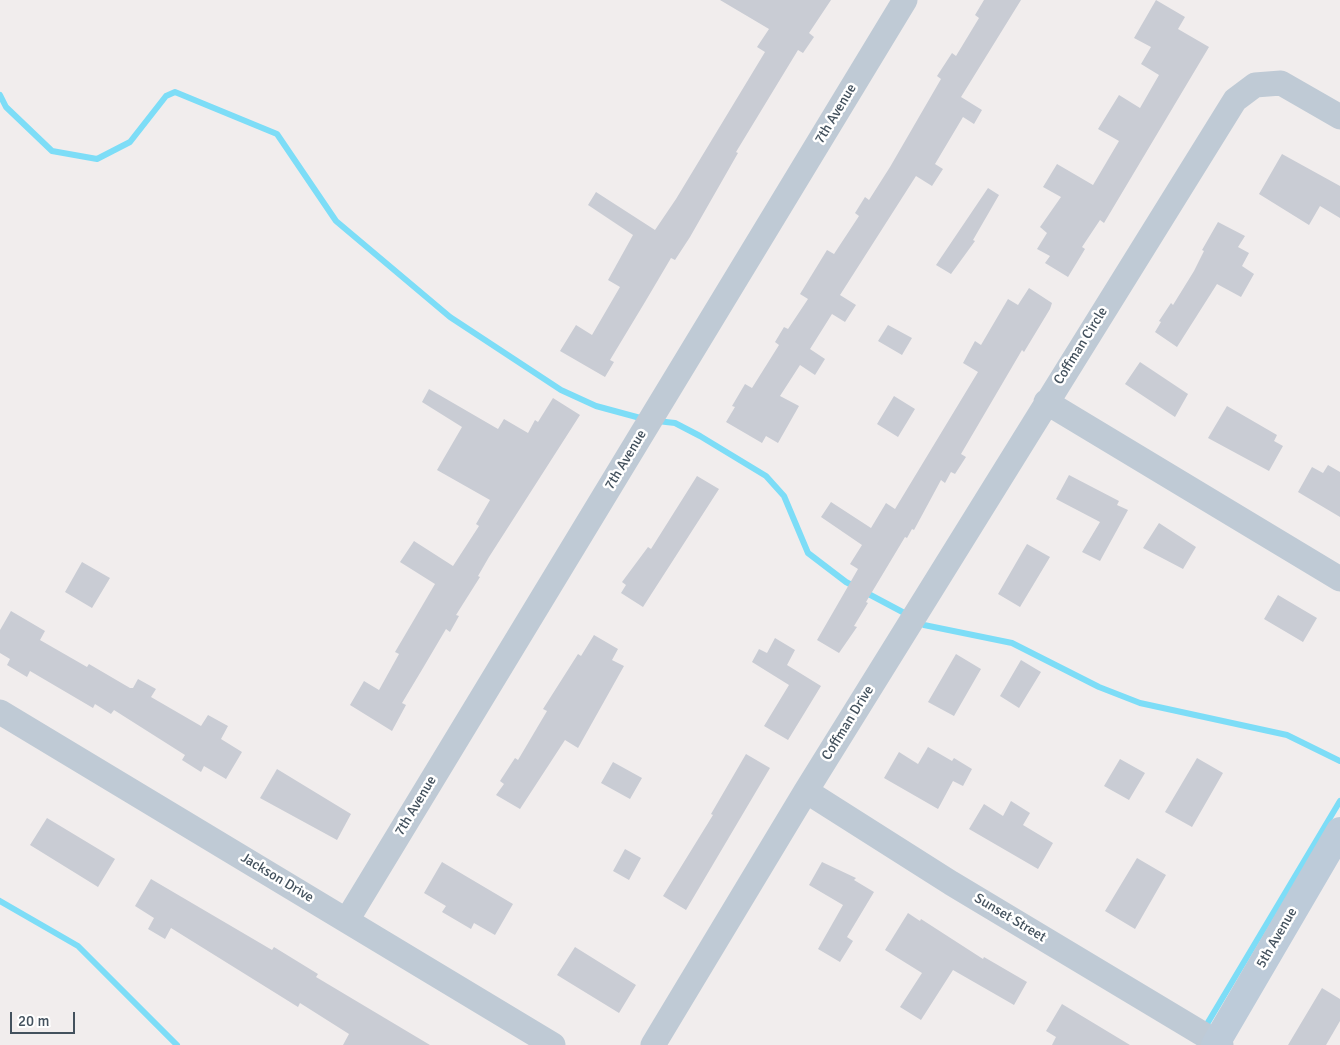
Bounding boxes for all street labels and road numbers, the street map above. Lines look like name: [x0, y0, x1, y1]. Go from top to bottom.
street label: 7th Avenue: [812, 81, 860, 147]
street label: Coffman Circle: [1051, 304, 1111, 388]
street label: 7th Avenue: [602, 427, 650, 493]
street label: Coffman Drive: [818, 683, 878, 763]
street label: 7th Avenue: [392, 773, 440, 839]
street label: Jackson Drive: [238, 850, 316, 906]
street label: Sunset Street: [971, 890, 1049, 946]
street label: 5th Avenue: [1253, 905, 1301, 971]

